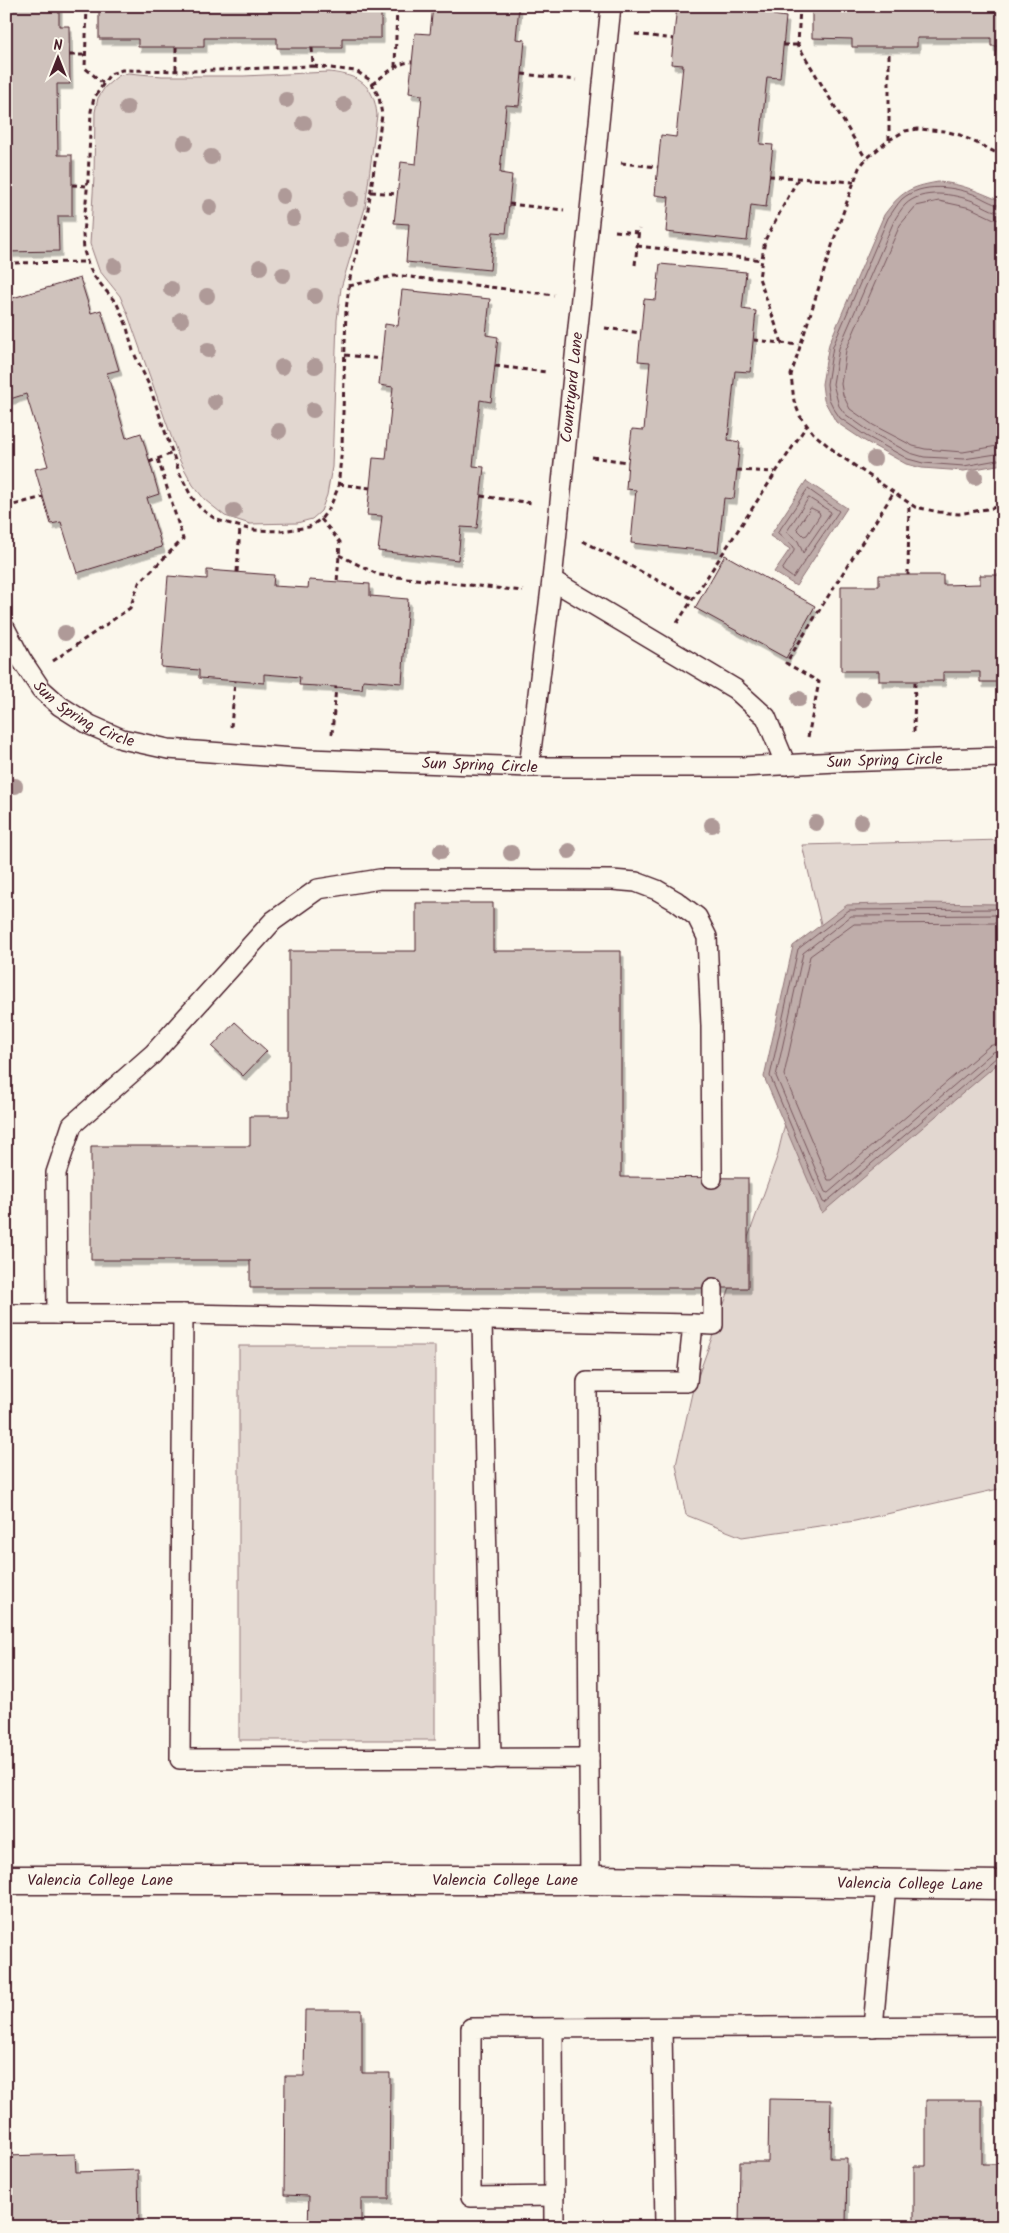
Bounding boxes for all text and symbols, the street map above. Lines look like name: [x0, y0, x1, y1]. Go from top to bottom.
north arrow: [32, 32, 82, 82]
text: N: [54, 35, 63, 57]
street label: Countryard Lane: [554, 331, 590, 444]
street label: Sun Spring Circle: [26, 676, 137, 754]
street label: Sun Spring Circle: [826, 746, 943, 775]
street label: Sun Spring Circle: [421, 751, 538, 780]
street label: Valencia College Lane: [27, 1868, 173, 1893]
street label: Valencia College Lane: [432, 1868, 578, 1893]
street label: Valencia College Lane: [837, 1870, 983, 1897]

